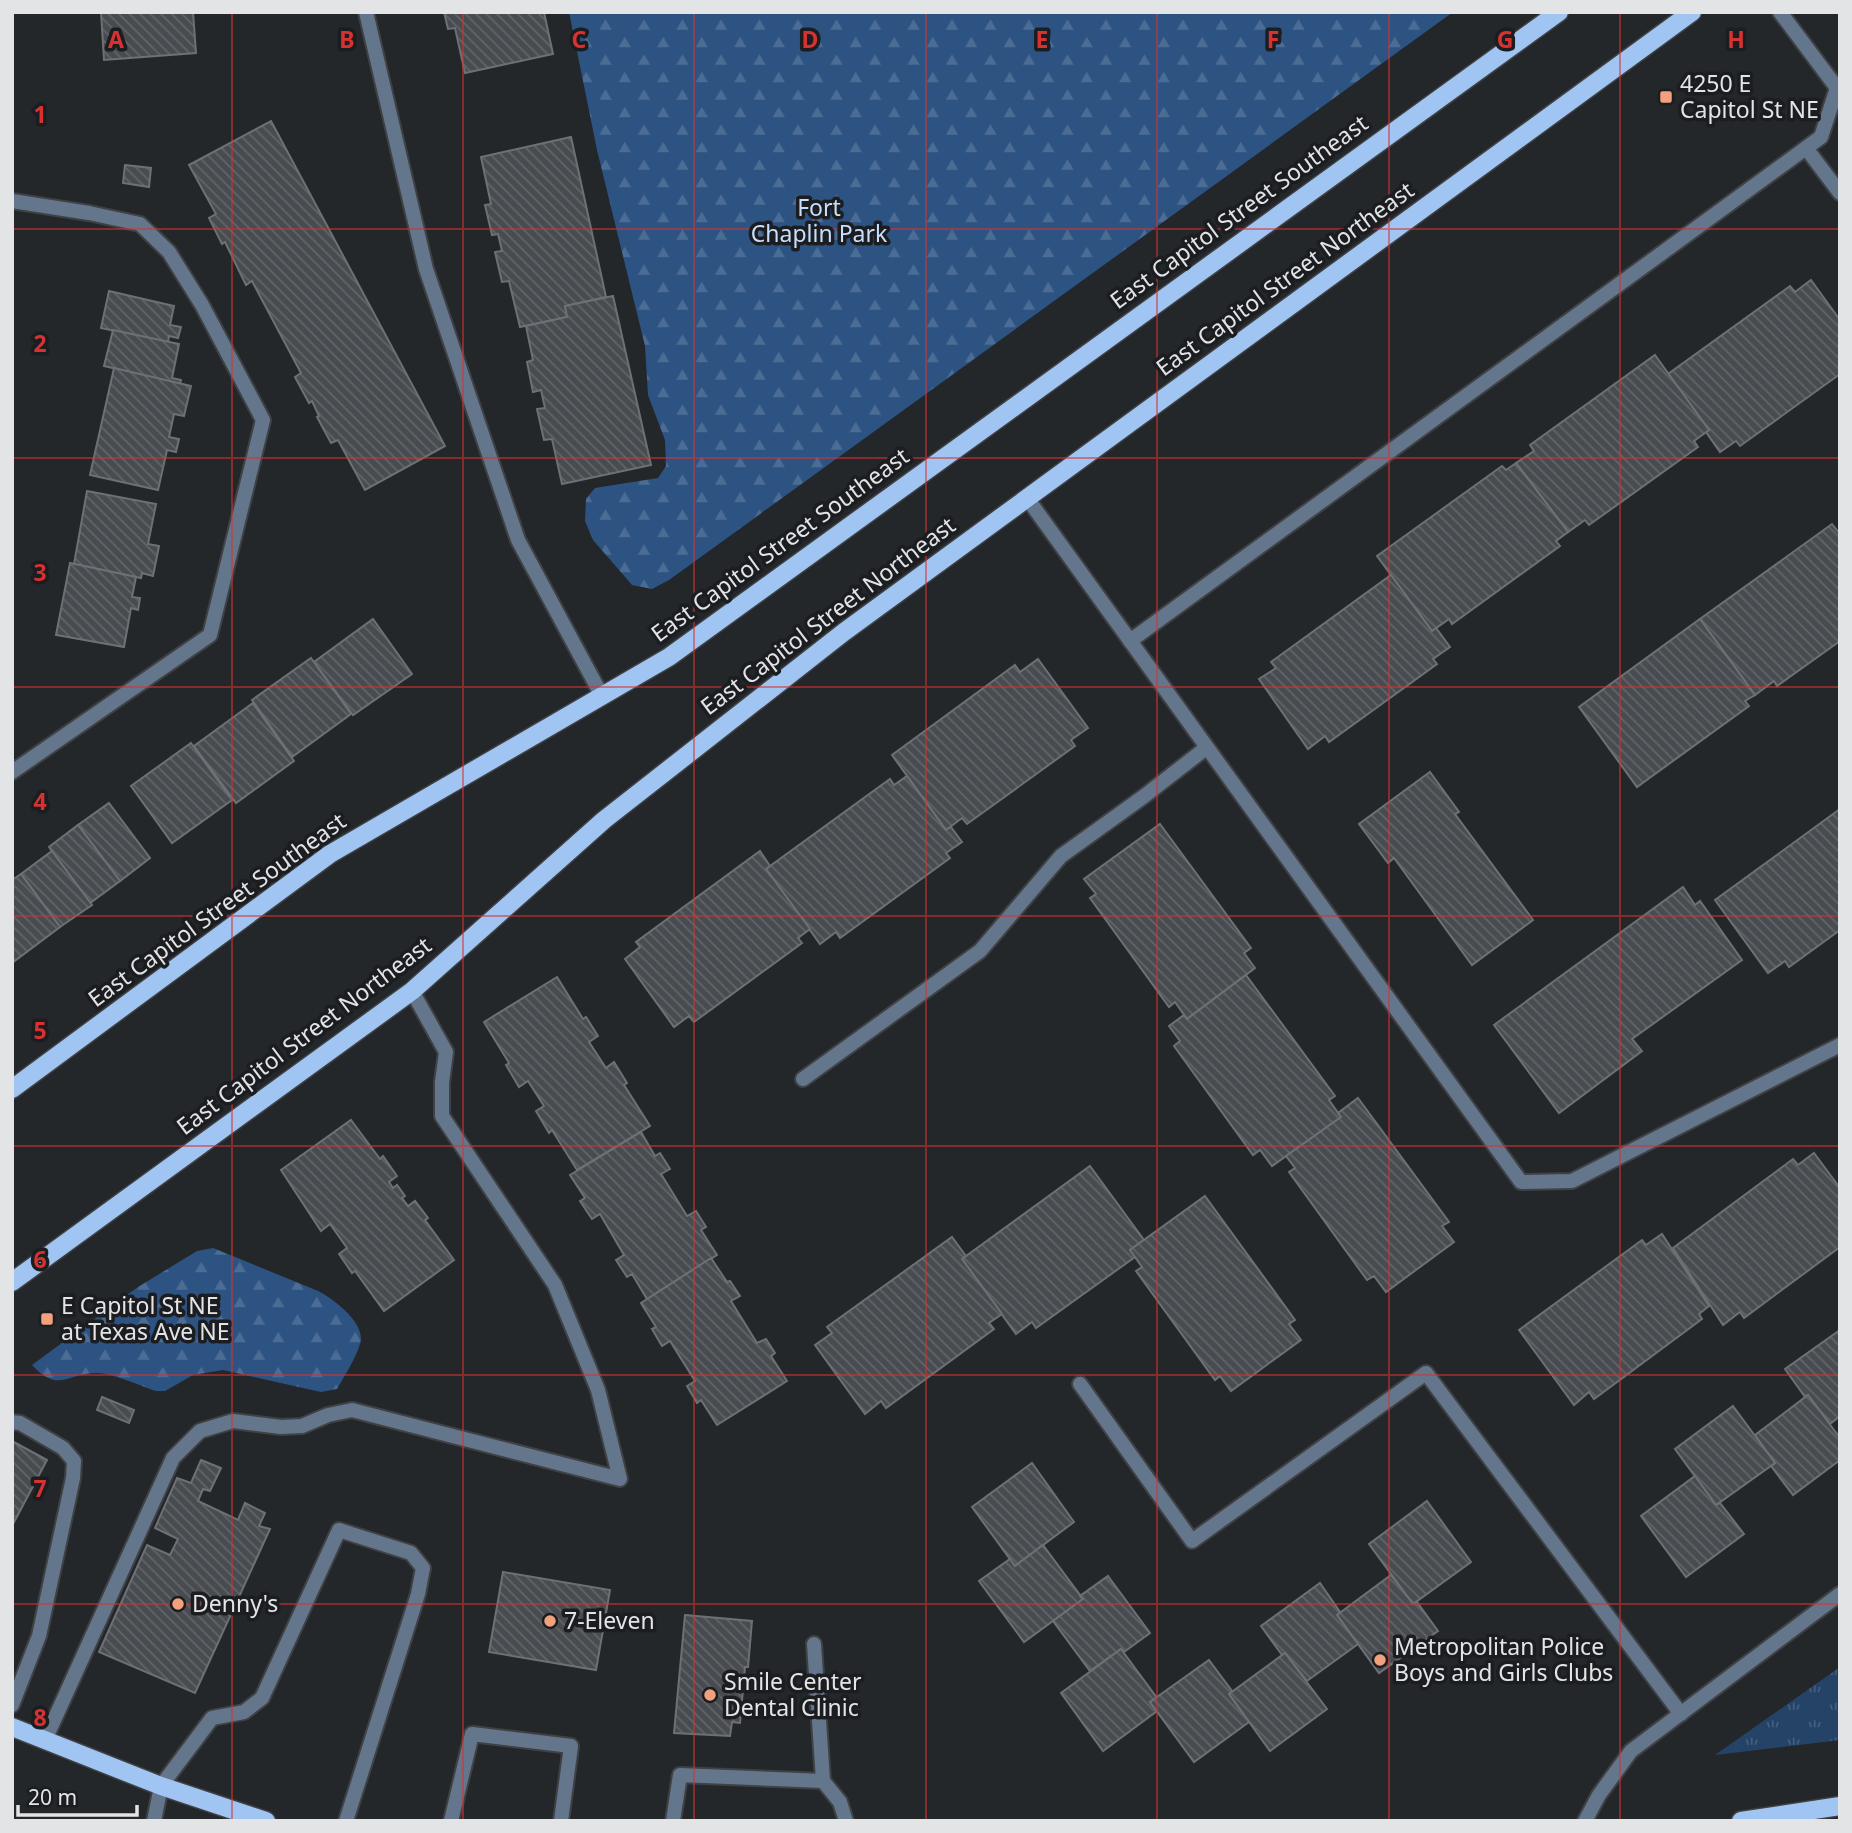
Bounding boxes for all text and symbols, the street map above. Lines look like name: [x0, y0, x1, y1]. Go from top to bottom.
text: A: [108, 23, 124, 55]
text: B: [339, 23, 355, 55]
text: C: [572, 23, 587, 55]
text: D: [802, 23, 818, 55]
text: E: [1036, 23, 1048, 55]
text: F: [1267, 23, 1279, 55]
text: G: [1497, 23, 1513, 55]
text: H: [1727, 23, 1745, 55]
place label: 4250 E Capitol St NE: [1680, 67, 1819, 125]
marker: 4250 E Capitol St NE: [1658, 89, 1674, 105]
text: 1: [33, 98, 47, 130]
street label: East Capitol Street Southeast: [1103, 107, 1374, 316]
street label: East Capitol Street Northeast: [1149, 174, 1420, 383]
park label: Fort Chaplin Park: [751, 191, 888, 249]
text: 2: [33, 327, 47, 359]
street label: East Capitol Street Southeast: [644, 440, 915, 649]
street label: East Capitol Street Northeast: [693, 509, 961, 722]
text: 3: [33, 556, 47, 588]
text: 4: [33, 785, 47, 817]
street label: East Capitol Street Southeast: [81, 805, 352, 1014]
street label: East Capitol Street Northeast: [169, 929, 437, 1142]
text: 5: [33, 1014, 47, 1046]
text: 6: [33, 1243, 47, 1275]
place label: E Capitol St NE at Texas Ave NE: [61, 1289, 230, 1347]
marker: E Capitol St NE at Texas Ave NE: [39, 1311, 55, 1327]
text: 7: [33, 1472, 47, 1504]
place label: Denny's: [192, 1587, 278, 1619]
marker: Denny's: [170, 1596, 186, 1612]
place label: 7-Eleven: [564, 1604, 655, 1636]
marker: 7-Eleven: [542, 1613, 558, 1629]
place label: Metropolitan Police Boys and Girls Clubs: [1394, 1630, 1613, 1688]
marker: Metropolitan Police Boys and Girls Clubs: [1372, 1652, 1388, 1668]
place label: Smile Center Dental Clinic: [724, 1665, 862, 1723]
marker: Smile Center Dental Clinic: [702, 1687, 718, 1703]
text: 8: [33, 1701, 47, 1733]
scale bar: [18, 1773, 136, 1817]
text: 20 m: [28, 1783, 77, 1811]

